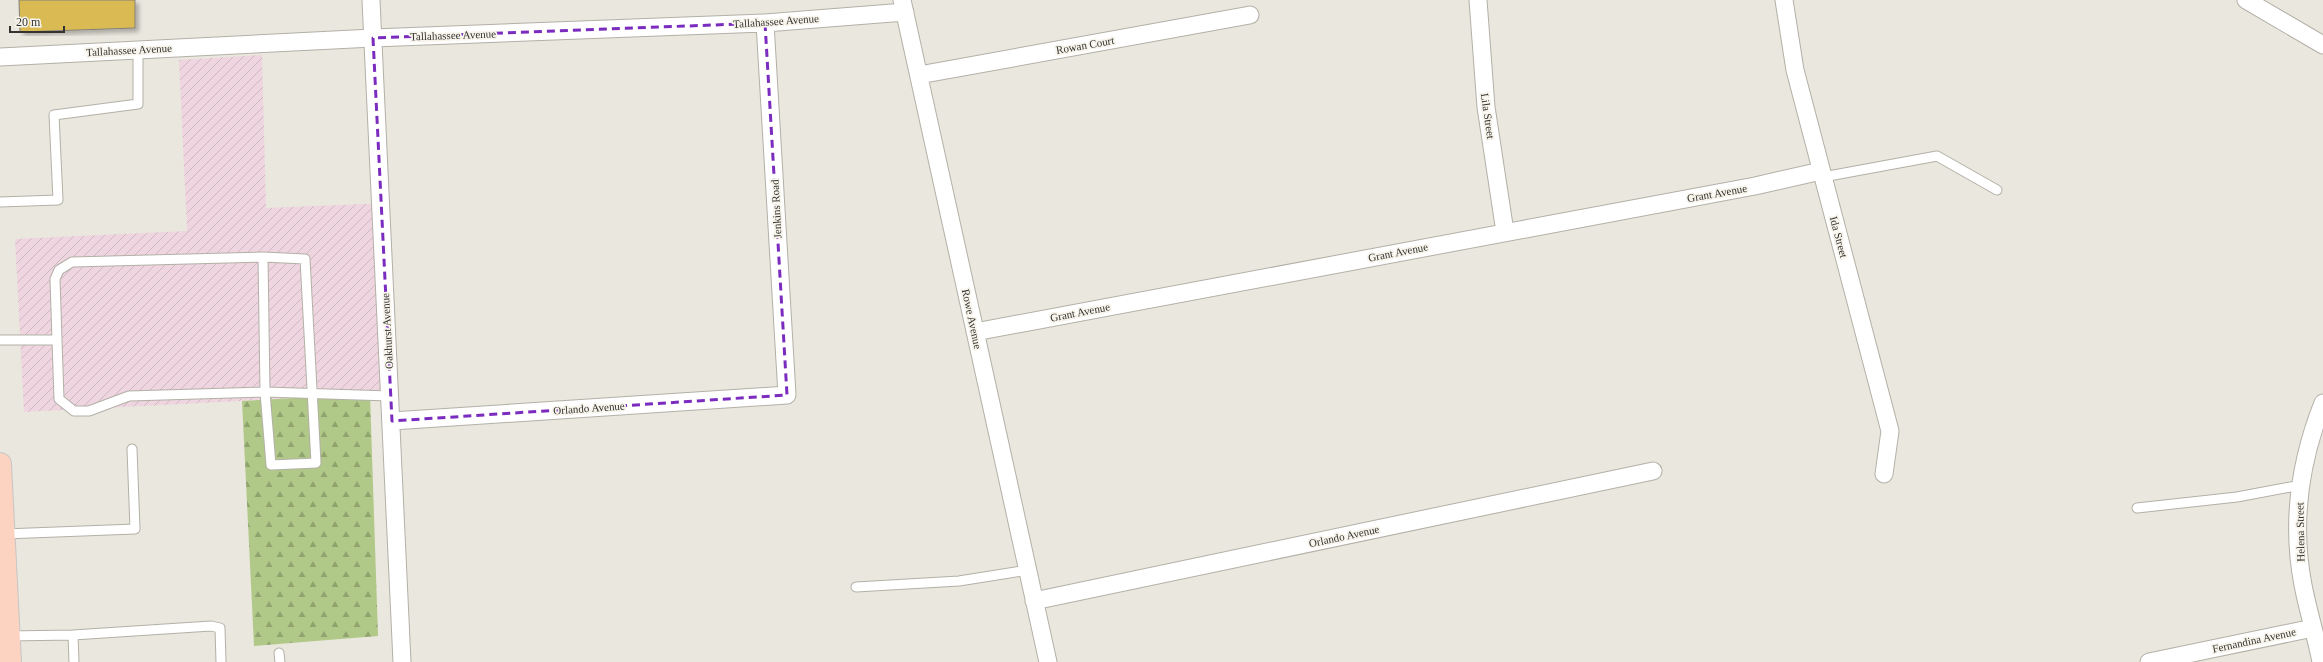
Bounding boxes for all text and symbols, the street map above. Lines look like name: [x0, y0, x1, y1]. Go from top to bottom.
scale bar: [10, 8, 64, 34]
street label: Tallahassee Avenue: [733, 12, 819, 30]
text: 20 m: [16, 15, 41, 29]
street label: Tallahassee Avenue: [410, 27, 496, 42]
street label: Rowan Court: [1055, 34, 1115, 56]
street label: Tallahassee Avenue: [86, 42, 172, 58]
street label: Lila Street: [1479, 92, 1497, 140]
street label: Jenkins Road: [768, 179, 784, 239]
street label: Grant Avenue: [1686, 182, 1748, 204]
street label: Ida Street: [1828, 215, 1850, 259]
street label: Grant Avenue: [1367, 240, 1429, 264]
street label: Rowe Avenue: [960, 288, 984, 350]
street label: Oakhurst Avenue: [379, 293, 395, 369]
street label: Grant Avenue: [1049, 300, 1111, 324]
street label: Orlando Avenue: [553, 400, 625, 416]
street label: Helena Street: [2293, 502, 2307, 562]
street label: Orlando Avenue: [1308, 523, 1380, 549]
street label: Fernandina Avenue: [2211, 625, 2297, 655]

